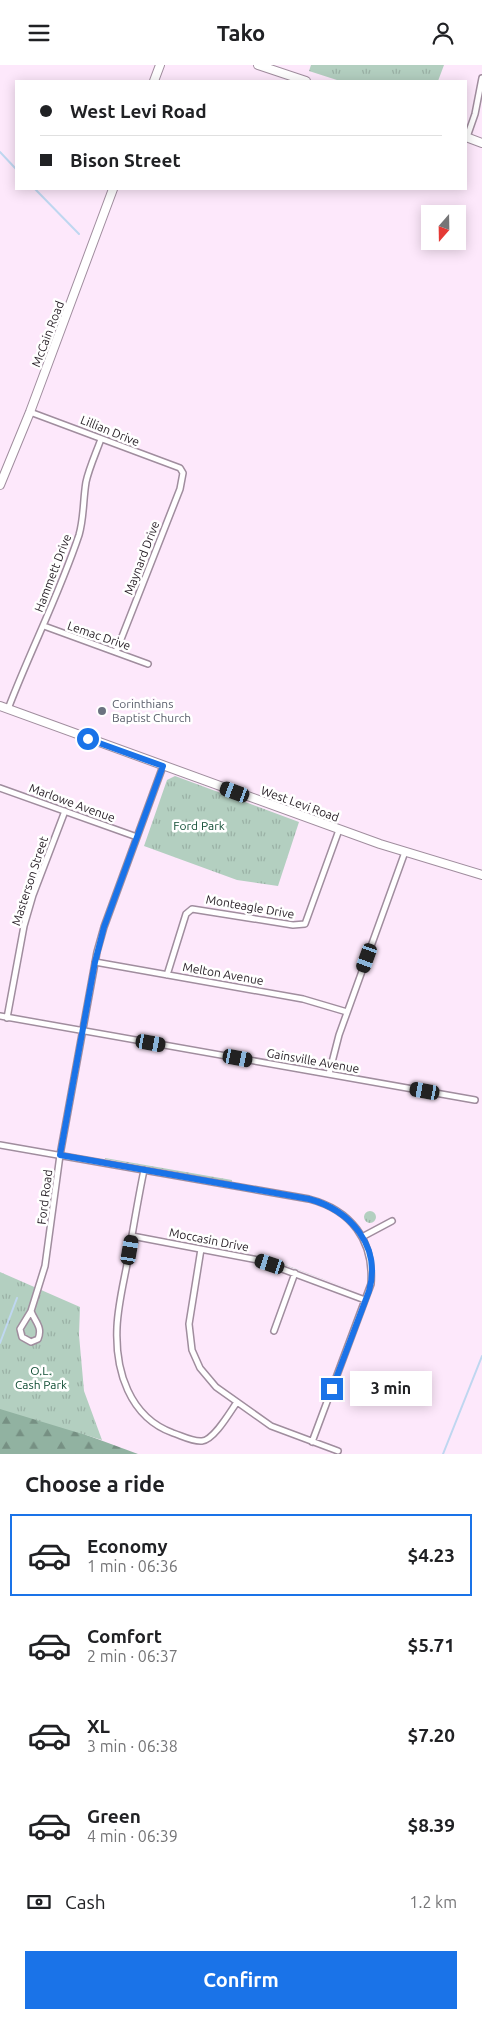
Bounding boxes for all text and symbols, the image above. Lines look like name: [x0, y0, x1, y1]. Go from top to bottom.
icon: menu: [25, 19, 53, 47]
icon: person: [429, 19, 457, 47]
text: Tako: [217, 20, 265, 45]
text: West Levi Road: [70, 100, 207, 122]
text: Bison Street: [70, 149, 181, 171]
north arrow: [421, 205, 466, 250]
map controls: [421, 205, 466, 250]
street label: McCain Road: [29, 299, 66, 369]
street label: Lillian Drive: [79, 413, 142, 448]
street label: Maynard Drive: [121, 519, 162, 597]
street label: Hammett Drive: [32, 532, 73, 614]
street label: Lemac Drive: [66, 619, 132, 652]
place label: Corinthians Baptist Church: [112, 697, 191, 724]
marker: Corinthians Baptist Church: [96, 705, 108, 717]
route start: [77, 728, 99, 750]
car: [218, 780, 251, 804]
street label: Marlowe Avenue: [27, 781, 117, 824]
street label: West Levi Road: [259, 783, 341, 824]
park label: Ford Park: [173, 819, 225, 832]
street label: Masterson Street: [9, 834, 50, 927]
street label: Monteagle Drive: [205, 892, 295, 921]
car: [354, 941, 379, 975]
street label: Melton Avenue: [182, 960, 265, 987]
car: [134, 1033, 167, 1053]
street label: Gainsville Avenue: [266, 1046, 360, 1075]
car: [221, 1048, 254, 1068]
car: [408, 1081, 441, 1101]
street label: Ford Road: [35, 1169, 54, 1225]
street label: Moccasin Drive: [168, 1225, 250, 1254]
car: [120, 1234, 139, 1266]
car: [253, 1252, 286, 1276]
park label: O.L. Cash Park: [15, 1364, 67, 1391]
callout: 3 min: [350, 1371, 432, 1407]
route end: [321, 1378, 343, 1400]
text: 3 min: [371, 1379, 411, 1397]
text: Choose a ride: [25, 1471, 165, 1496]
icon: car: [27, 1533, 72, 1578]
text: Economy: [87, 1535, 168, 1557]
text: $4.23: [407, 1544, 455, 1566]
text: 1 min · 06:36: [87, 1557, 178, 1575]
icon: car: [27, 1623, 72, 1668]
text: Comfort: [87, 1625, 162, 1647]
text: $5.71: [407, 1634, 455, 1656]
text: 2 min · 06:37: [87, 1647, 178, 1665]
icon: car: [27, 1713, 72, 1758]
text: XL: [87, 1715, 110, 1737]
text: $7.20: [407, 1724, 455, 1746]
text: 3 min · 06:38: [87, 1737, 178, 1755]
icon: car: [27, 1803, 72, 1848]
text: Green: [87, 1805, 141, 1827]
text: $8.39: [407, 1814, 455, 1836]
text: 4 min · 06:39: [87, 1827, 178, 1845]
icon: cash: [25, 1888, 53, 1916]
text: Cash: [65, 1891, 106, 1913]
text: 1.2 km: [409, 1893, 457, 1911]
button: Confirm: [25, 1951, 457, 2009]

